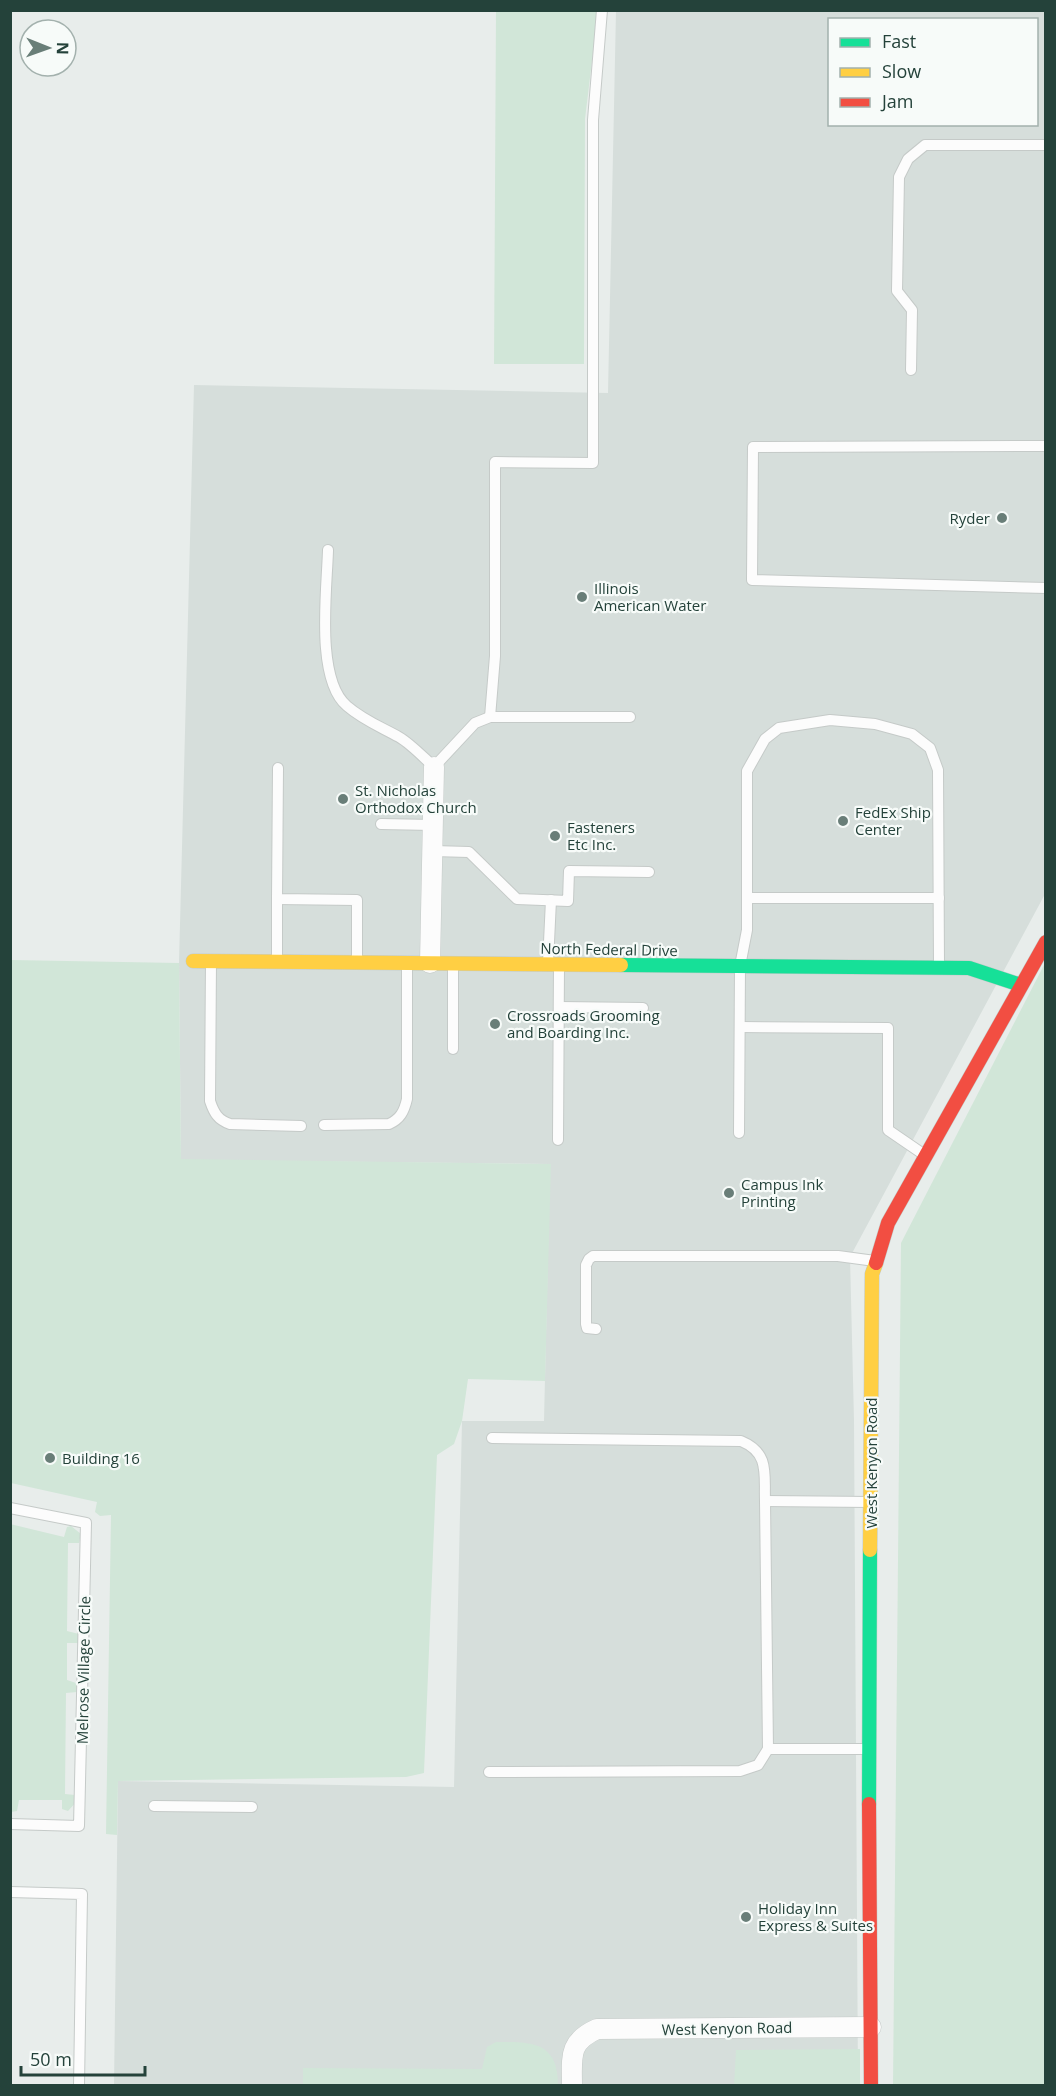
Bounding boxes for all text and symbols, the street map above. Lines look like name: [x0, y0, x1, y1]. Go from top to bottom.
north arrow: [18, 18, 78, 78]
legend: [828, 18, 1038, 126]
text: Fast: [882, 29, 916, 53]
text: N: [52, 42, 74, 55]
text: Slow: [882, 59, 921, 83]
text: Jam: [880, 89, 914, 113]
place label: Ryder: [949, 508, 990, 528]
marker: Ryder: [995, 511, 1009, 525]
place label: Illinois American Water: [594, 578, 706, 615]
marker: Illinois American Water: [575, 590, 589, 604]
place label: St. Nicholas Orthodox Church: [355, 780, 477, 817]
marker: St. Nicholas Orthodox Church: [336, 792, 350, 806]
place label: FedEx Ship Center: [855, 802, 931, 839]
marker: FedEx Ship Center: [836, 814, 850, 828]
place label: Fasteners Etc Inc.: [567, 817, 635, 854]
marker: Fasteners Etc Inc.: [548, 829, 562, 843]
street label: North Federal Drive: [540, 938, 678, 960]
place label: Crossroads Grooming and Boarding Inc.: [507, 1005, 660, 1042]
marker: Crossroads Grooming and Boarding Inc.: [488, 1017, 502, 1031]
place label: Campus Ink Printing: [741, 1174, 823, 1211]
marker: Campus Ink Printing: [722, 1186, 736, 1200]
street label: West Kenyon Road: [861, 1398, 881, 1528]
place label: Building 16: [62, 1448, 140, 1468]
marker: Building 16: [43, 1451, 57, 1465]
street label: Melrose Village Circle: [72, 1596, 94, 1744]
place label: Holiday Inn Express & Suites: [758, 1898, 873, 1935]
marker: Holiday Inn Express & Suites: [739, 1910, 753, 1924]
street label: West Kenyon Road: [661, 2017, 793, 2039]
scale bar: [21, 2039, 146, 2077]
text: 50 m: [30, 2047, 72, 2071]

